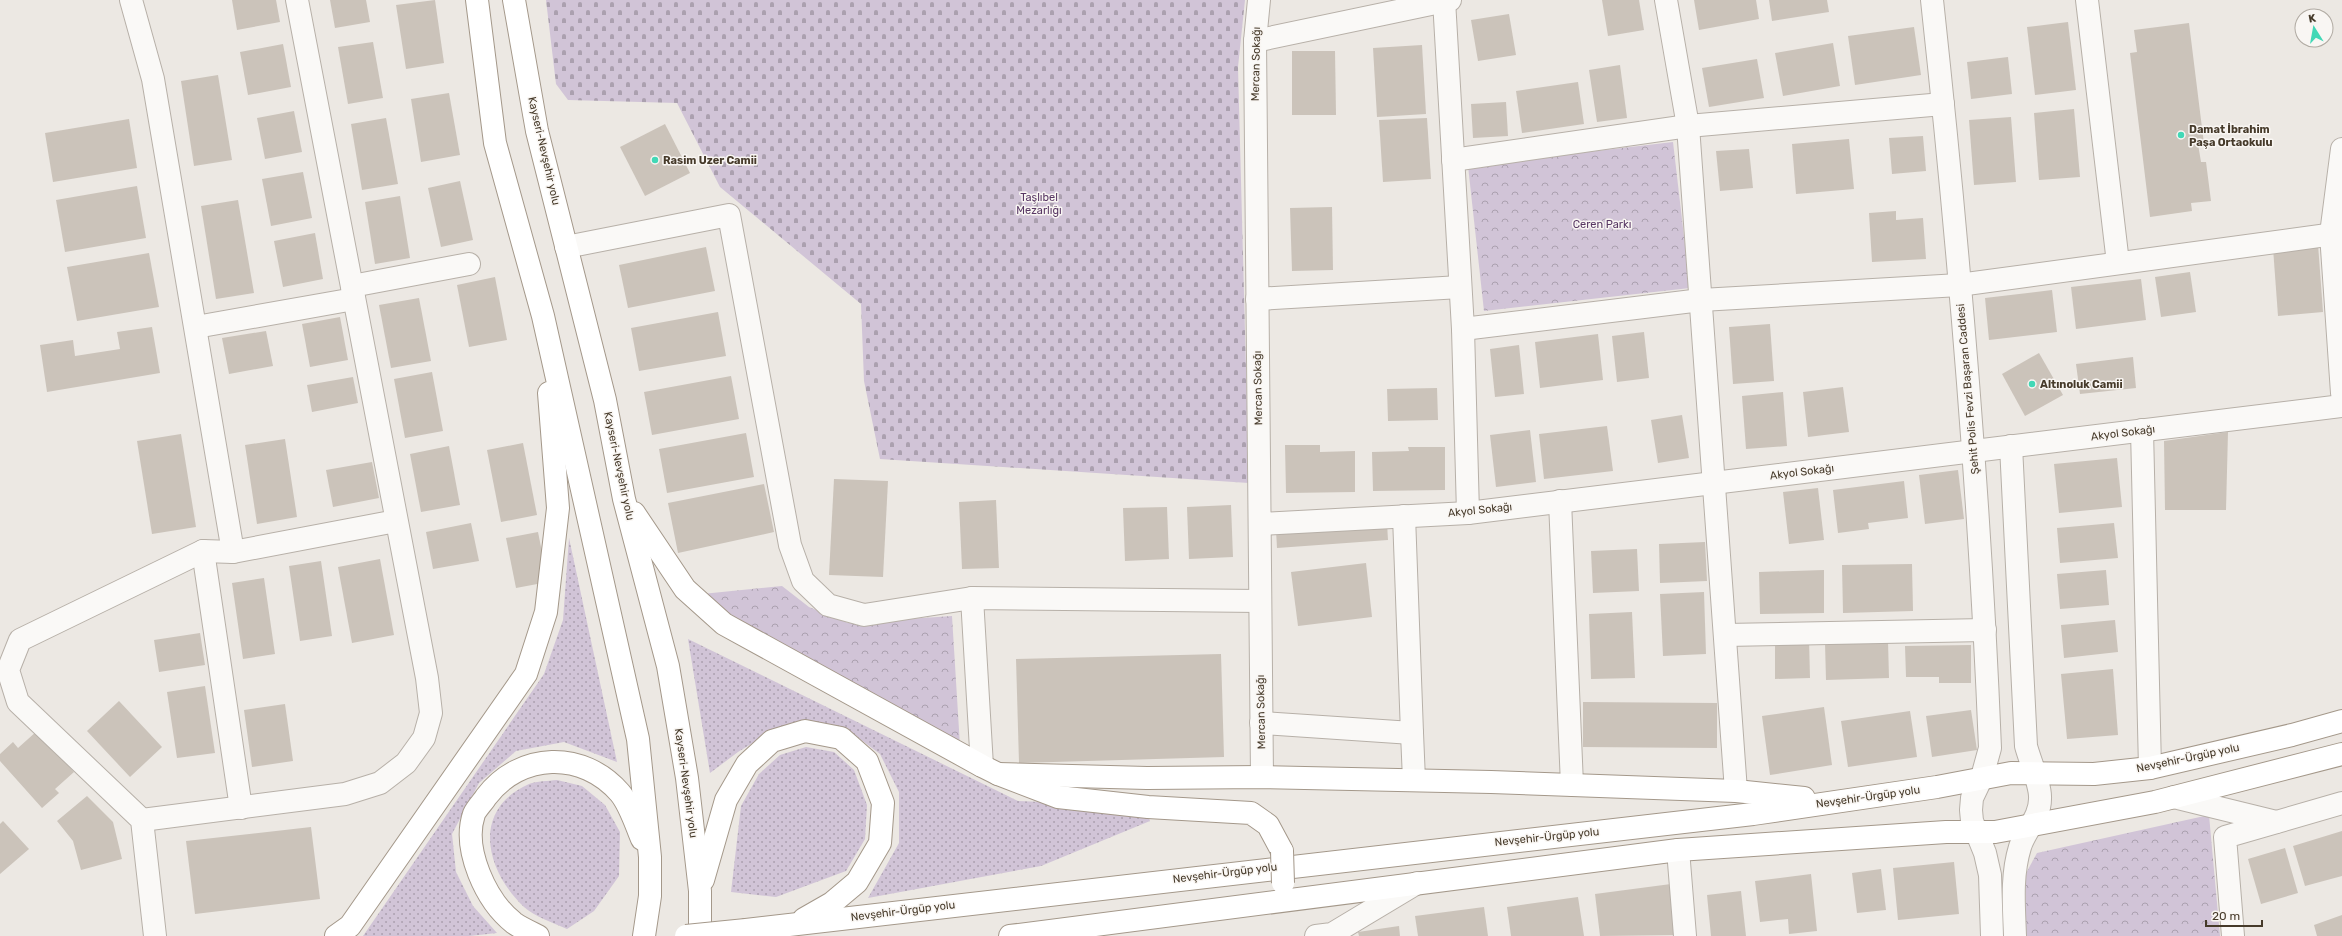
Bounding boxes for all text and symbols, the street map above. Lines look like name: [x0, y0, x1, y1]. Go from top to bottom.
north arrow: [2294, 8, 2334, 48]
text: K: [2307, 11, 2318, 26]
street label: Mercan Sokağı: [1249, 27, 1263, 101]
street label: Kayseri-Nevşehir yolu: [525, 96, 563, 206]
place label: Damat İbrahim Paşa Ortaokulu: [2189, 123, 2273, 149]
marker: Damat İbrahim Paşa Ortaokulu: [2176, 130, 2186, 140]
place label: Rasim Uzer Camii: [663, 154, 757, 167]
marker: Rasim Uzer Camii: [650, 155, 660, 165]
park label: Taşlıbel Mezarlığı: [1016, 191, 1062, 217]
park label: Ceren Parkı: [1573, 218, 1631, 231]
street label: Şehit Polis Fevzi Başaran Caddesi: [1954, 303, 1982, 475]
street label: Mercan Sokağı: [1251, 351, 1265, 425]
place label: Altınoluk Camii: [2040, 378, 2123, 391]
marker: Altınoluk Camii: [2027, 379, 2037, 389]
street label: Kayseri-Nevşehir yolu: [601, 410, 637, 522]
street label: Akyol Sokağı: [2090, 423, 2156, 443]
street label: Akyol Sokağı: [1769, 462, 1835, 482]
street label: Akyol Sokağı: [1447, 500, 1513, 520]
street label: Mercan Sokağı: [1254, 675, 1268, 749]
street label: Kayseri-Nevşehir yolu: [672, 727, 700, 839]
street label: Nevşehir-Ürgüp yolu: [2135, 741, 2241, 775]
street label: Nevşehir-Ürgüp yolu: [1815, 783, 1921, 811]
street label: Nevşehir-Ürgüp yolu: [1494, 825, 1600, 849]
street label: Nevşehir-Ürgüp yolu: [1172, 860, 1278, 886]
street label: Nevşehir-Ürgüp yolu: [850, 898, 956, 924]
scale bar: [2206, 902, 2262, 928]
text: 20 m: [2212, 909, 2240, 923]

